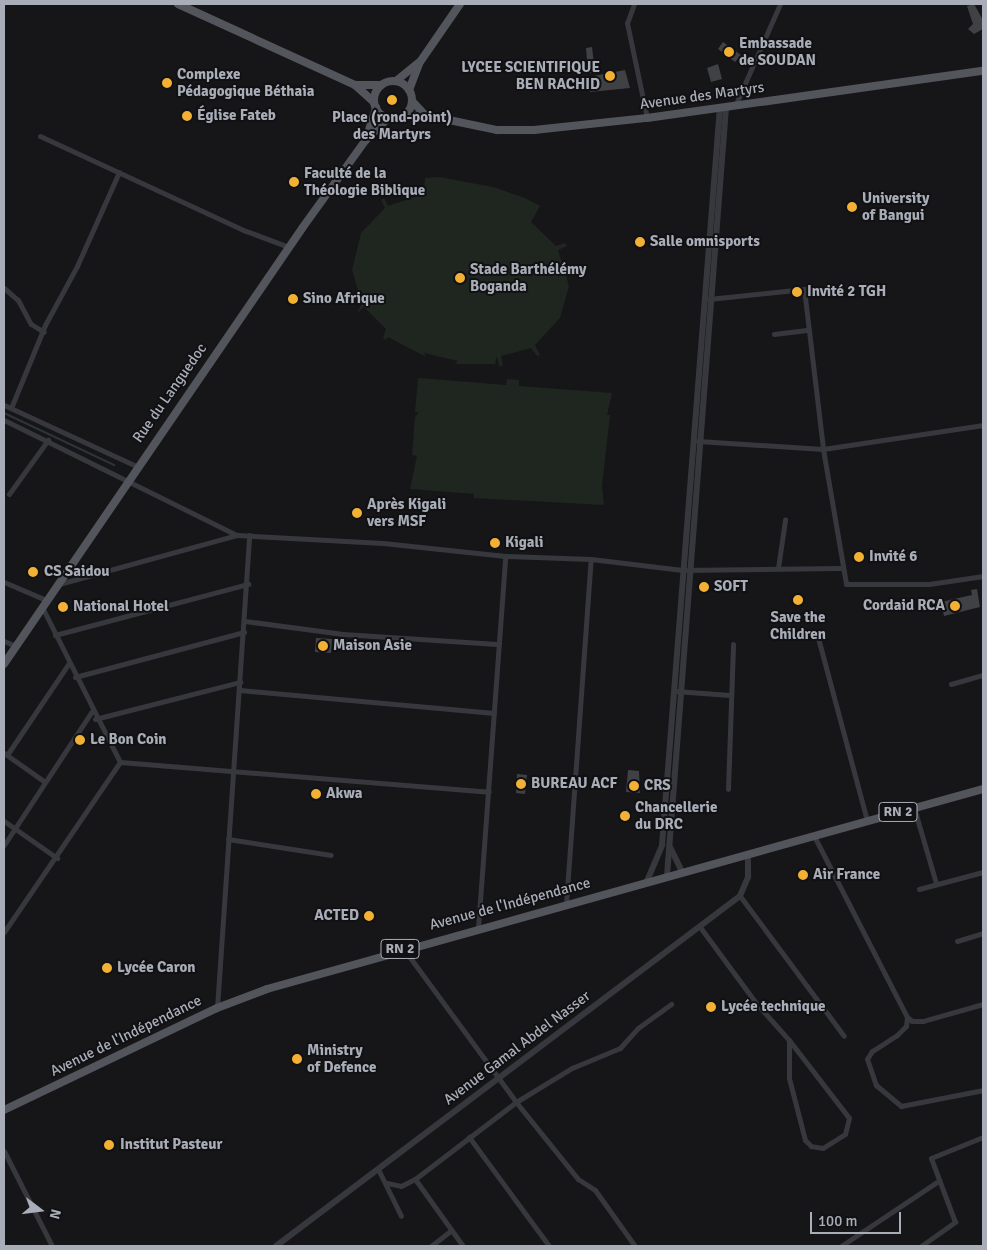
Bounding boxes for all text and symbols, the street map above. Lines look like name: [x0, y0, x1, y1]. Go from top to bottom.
place label: Embassade de SOUDAN: [739, 34, 816, 69]
marker: Embassade de SOUDAN: [723, 46, 735, 58]
place label: LYCEE SCIENTIFIQUE BEN RACHID: [461, 58, 600, 93]
place label: Complexe Pédagogique Béthaia: [177, 65, 314, 100]
marker: LYCEE SCIENTIFIQUE BEN RACHID: [604, 70, 616, 82]
marker: Complexe Pédagogique Béthaia: [161, 77, 173, 89]
street label: Avenue des Martyrs: [639, 78, 765, 114]
marker: Place (rond-point) des Martyrs: [386, 94, 398, 106]
place label: Église Fateb: [197, 107, 276, 125]
place label: Place (rond-point) des Martyrs: [332, 108, 452, 143]
marker: Église Fateb: [181, 110, 193, 122]
place label: Faculté de la Théologie Biblique: [304, 164, 425, 199]
marker: Faculté de la Théologie Biblique: [288, 176, 300, 188]
place label: University of Bangui: [862, 189, 929, 224]
marker: University of Bangui: [846, 201, 858, 213]
place label: Salle omnisports: [650, 233, 760, 251]
marker: Salle omnisports: [634, 236, 646, 248]
place label: Stade Barthélémy Boganda: [470, 260, 586, 295]
marker: Stade Barthélémy Boganda: [454, 272, 466, 284]
place label: Invité 2 TGH: [807, 283, 886, 301]
marker: Invité 2 TGH: [791, 286, 803, 298]
place label: Sino Afrique: [303, 290, 385, 308]
marker: Sino Afrique: [287, 293, 299, 305]
street label: Rue du Languedoc: [129, 340, 211, 446]
place label: Après Kigali vers MSF: [367, 495, 446, 530]
marker: Après Kigali vers MSF: [351, 507, 363, 519]
place label: Kigali: [505, 534, 543, 552]
marker: Kigali: [489, 537, 501, 549]
place label: Invité 6: [869, 548, 917, 566]
marker: Invité 6: [853, 551, 865, 563]
place label: CS Saidou: [44, 563, 110, 581]
marker: CS Saidou: [26, 565, 40, 579]
place label: SOFT: [714, 578, 748, 596]
marker: SOFT: [698, 581, 710, 593]
marker: Save the Children: [792, 594, 804, 606]
place label: Cordaid RCA: [863, 597, 945, 615]
place label: National Hotel: [73, 598, 169, 616]
marker: Cordaid RCA: [949, 600, 961, 612]
marker: National Hotel: [57, 601, 69, 613]
place label: Save the Children: [770, 608, 826, 643]
place label: Maison Asie: [333, 637, 412, 655]
marker: Maison Asie: [317, 640, 329, 652]
place label: Le Bon Coin: [90, 731, 167, 749]
marker: Le Bon Coin: [74, 734, 86, 746]
place label: BUREAU ACF: [531, 775, 617, 793]
place label: CRS: [644, 777, 671, 795]
marker: BUREAU ACF: [515, 778, 527, 790]
marker: CRS: [628, 780, 640, 792]
place label: Akwa: [326, 785, 362, 803]
marker: Akwa: [310, 788, 322, 800]
place label: Chancellerie du DRC: [635, 798, 717, 833]
road number: RN 2: [878, 800, 918, 824]
marker: Chancellerie du DRC: [619, 810, 631, 822]
place label: Air France: [813, 866, 880, 884]
marker: Air France: [797, 869, 809, 881]
street label: Avenue de l'Indépendance: [428, 874, 592, 934]
place label: ACTED: [314, 907, 359, 925]
marker: ACTED: [363, 910, 375, 922]
road number: RN 2: [380, 938, 420, 961]
place label: Lycée Caron: [117, 959, 196, 977]
marker: Lycée Caron: [101, 962, 113, 974]
street label: Avenue Gamal Abdel Nasser: [440, 987, 594, 1109]
street label: Avenue de l'Indépendance: [47, 992, 205, 1080]
place label: Lycée technique: [721, 998, 826, 1016]
marker: Lycée technique: [705, 1001, 717, 1013]
place label: Ministry of Defence: [307, 1041, 376, 1076]
marker: Ministry of Defence: [291, 1053, 303, 1065]
place label: Institut Pasteur: [120, 1136, 222, 1154]
marker: Institut Pasteur: [102, 1138, 116, 1152]
north arrow: [15, 1185, 65, 1235]
scale bar: [812, 1202, 903, 1234]
text: N: [45, 1207, 64, 1221]
text: 100 m: [818, 1212, 858, 1230]

